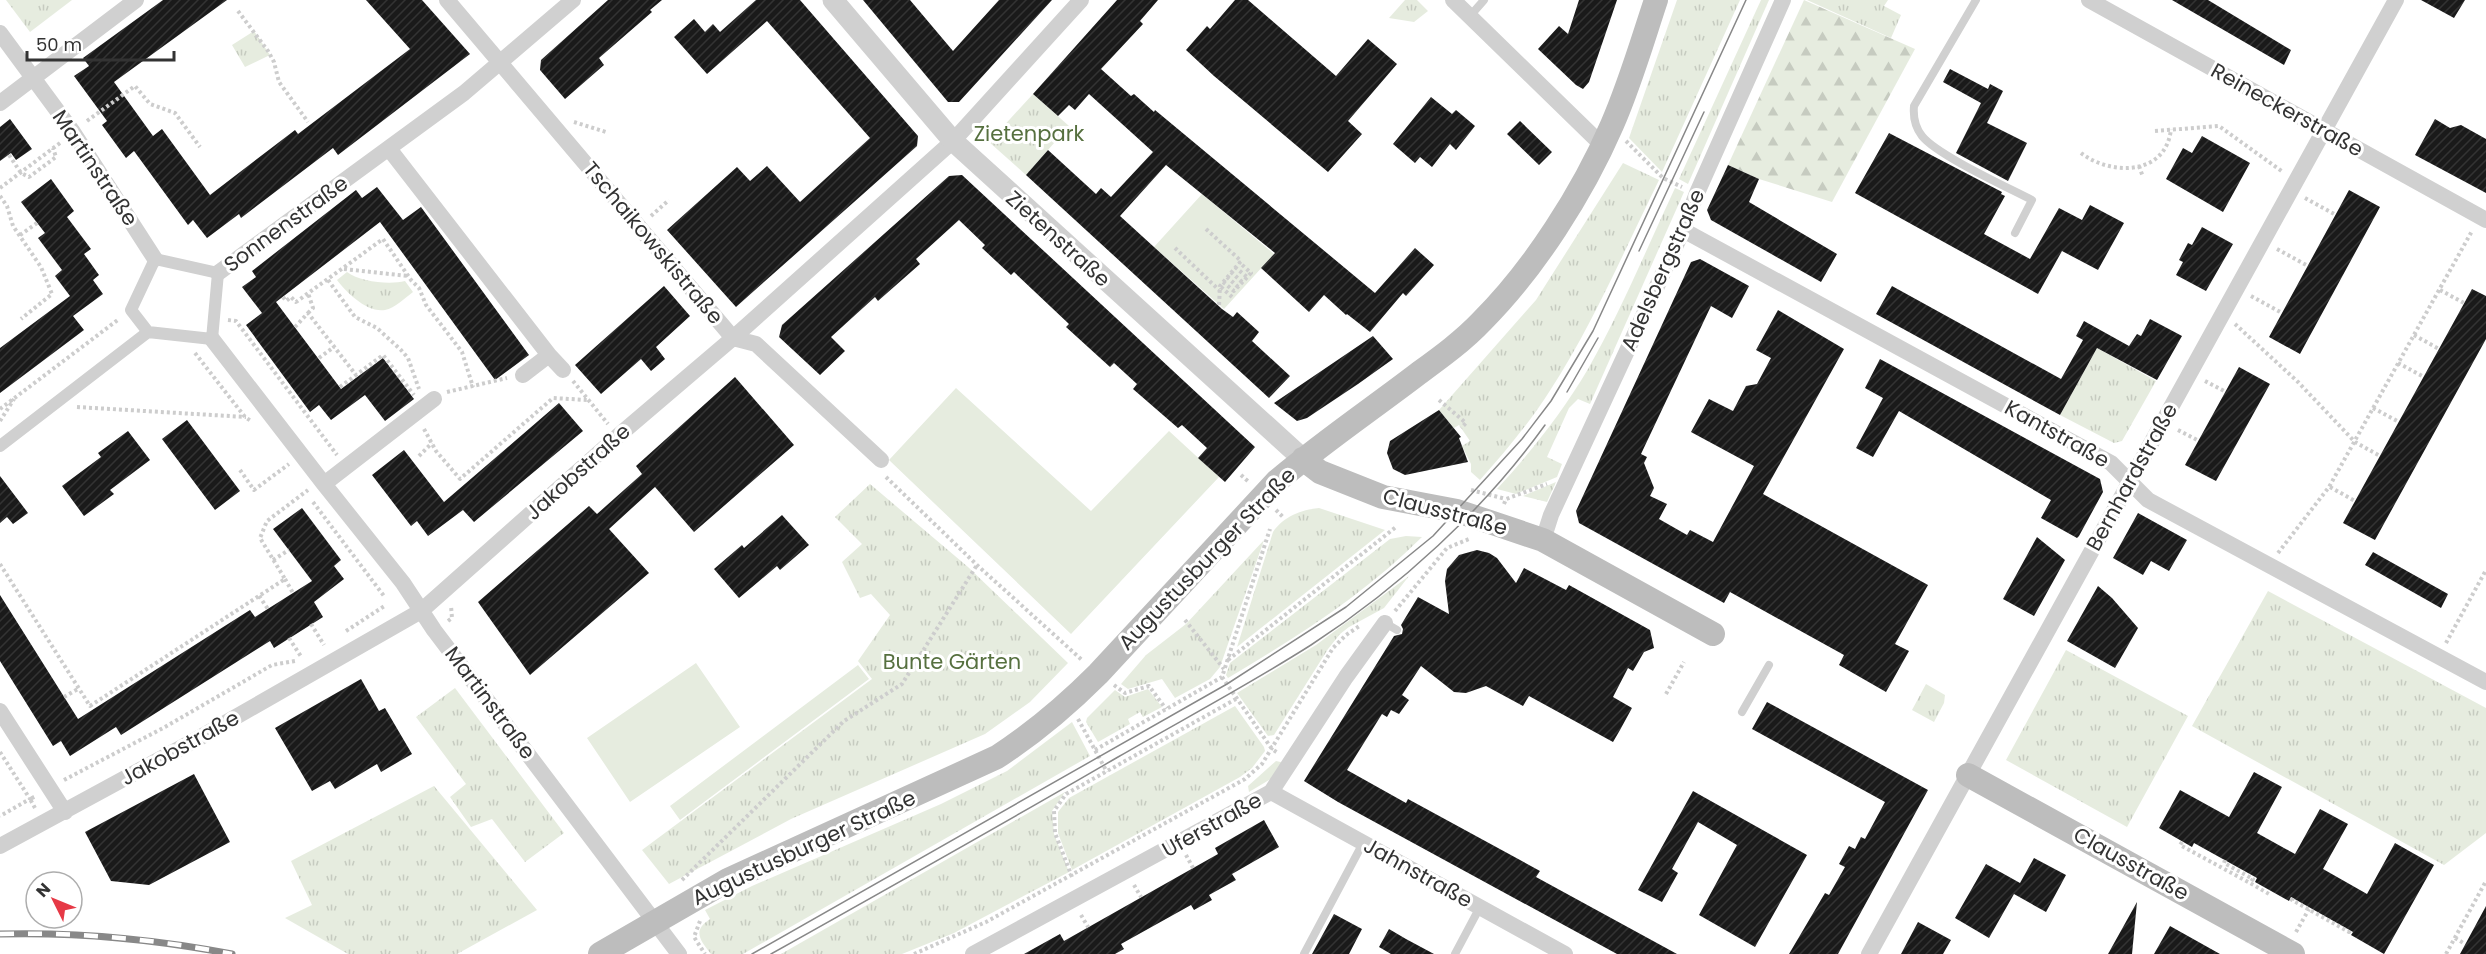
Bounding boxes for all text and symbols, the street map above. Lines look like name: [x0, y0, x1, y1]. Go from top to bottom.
scale bar: [27, 24, 174, 62]
text: 50 m: [36, 32, 82, 57]
street label: Reineckerstraße: [2206, 56, 2369, 163]
street label: Martinstraße: [46, 104, 145, 232]
park label: Zietenpark: [974, 119, 1085, 148]
street label: Tschaikowskistraße: [577, 155, 730, 330]
street label: Sonnenstraße: [218, 169, 354, 279]
street label: Zietenstraße: [1000, 184, 1117, 293]
street label: Adelsbergstraße: [1614, 184, 1711, 355]
street label: Kantstraße: [2000, 393, 2115, 474]
street label: Bernhardstraße: [2079, 398, 2184, 556]
street label: Jakobstraße: [519, 417, 636, 526]
street label: Augustusburger Straße: [1112, 461, 1302, 656]
street label: Clausstraße: [1380, 481, 1511, 542]
street label: Martinstraße: [438, 640, 542, 765]
park label: Bunte Gärten: [883, 647, 1021, 676]
street label: Jakobstraße: [115, 703, 244, 792]
street label: Augustusburger Straße: [687, 783, 920, 912]
street label: Uferstraße: [1157, 785, 1267, 864]
street label: Clausstraße: [2068, 820, 2194, 907]
street label: Jahnstraße: [1359, 831, 1478, 914]
north arrow: [24, 870, 84, 930]
text: N: [31, 878, 56, 902]

